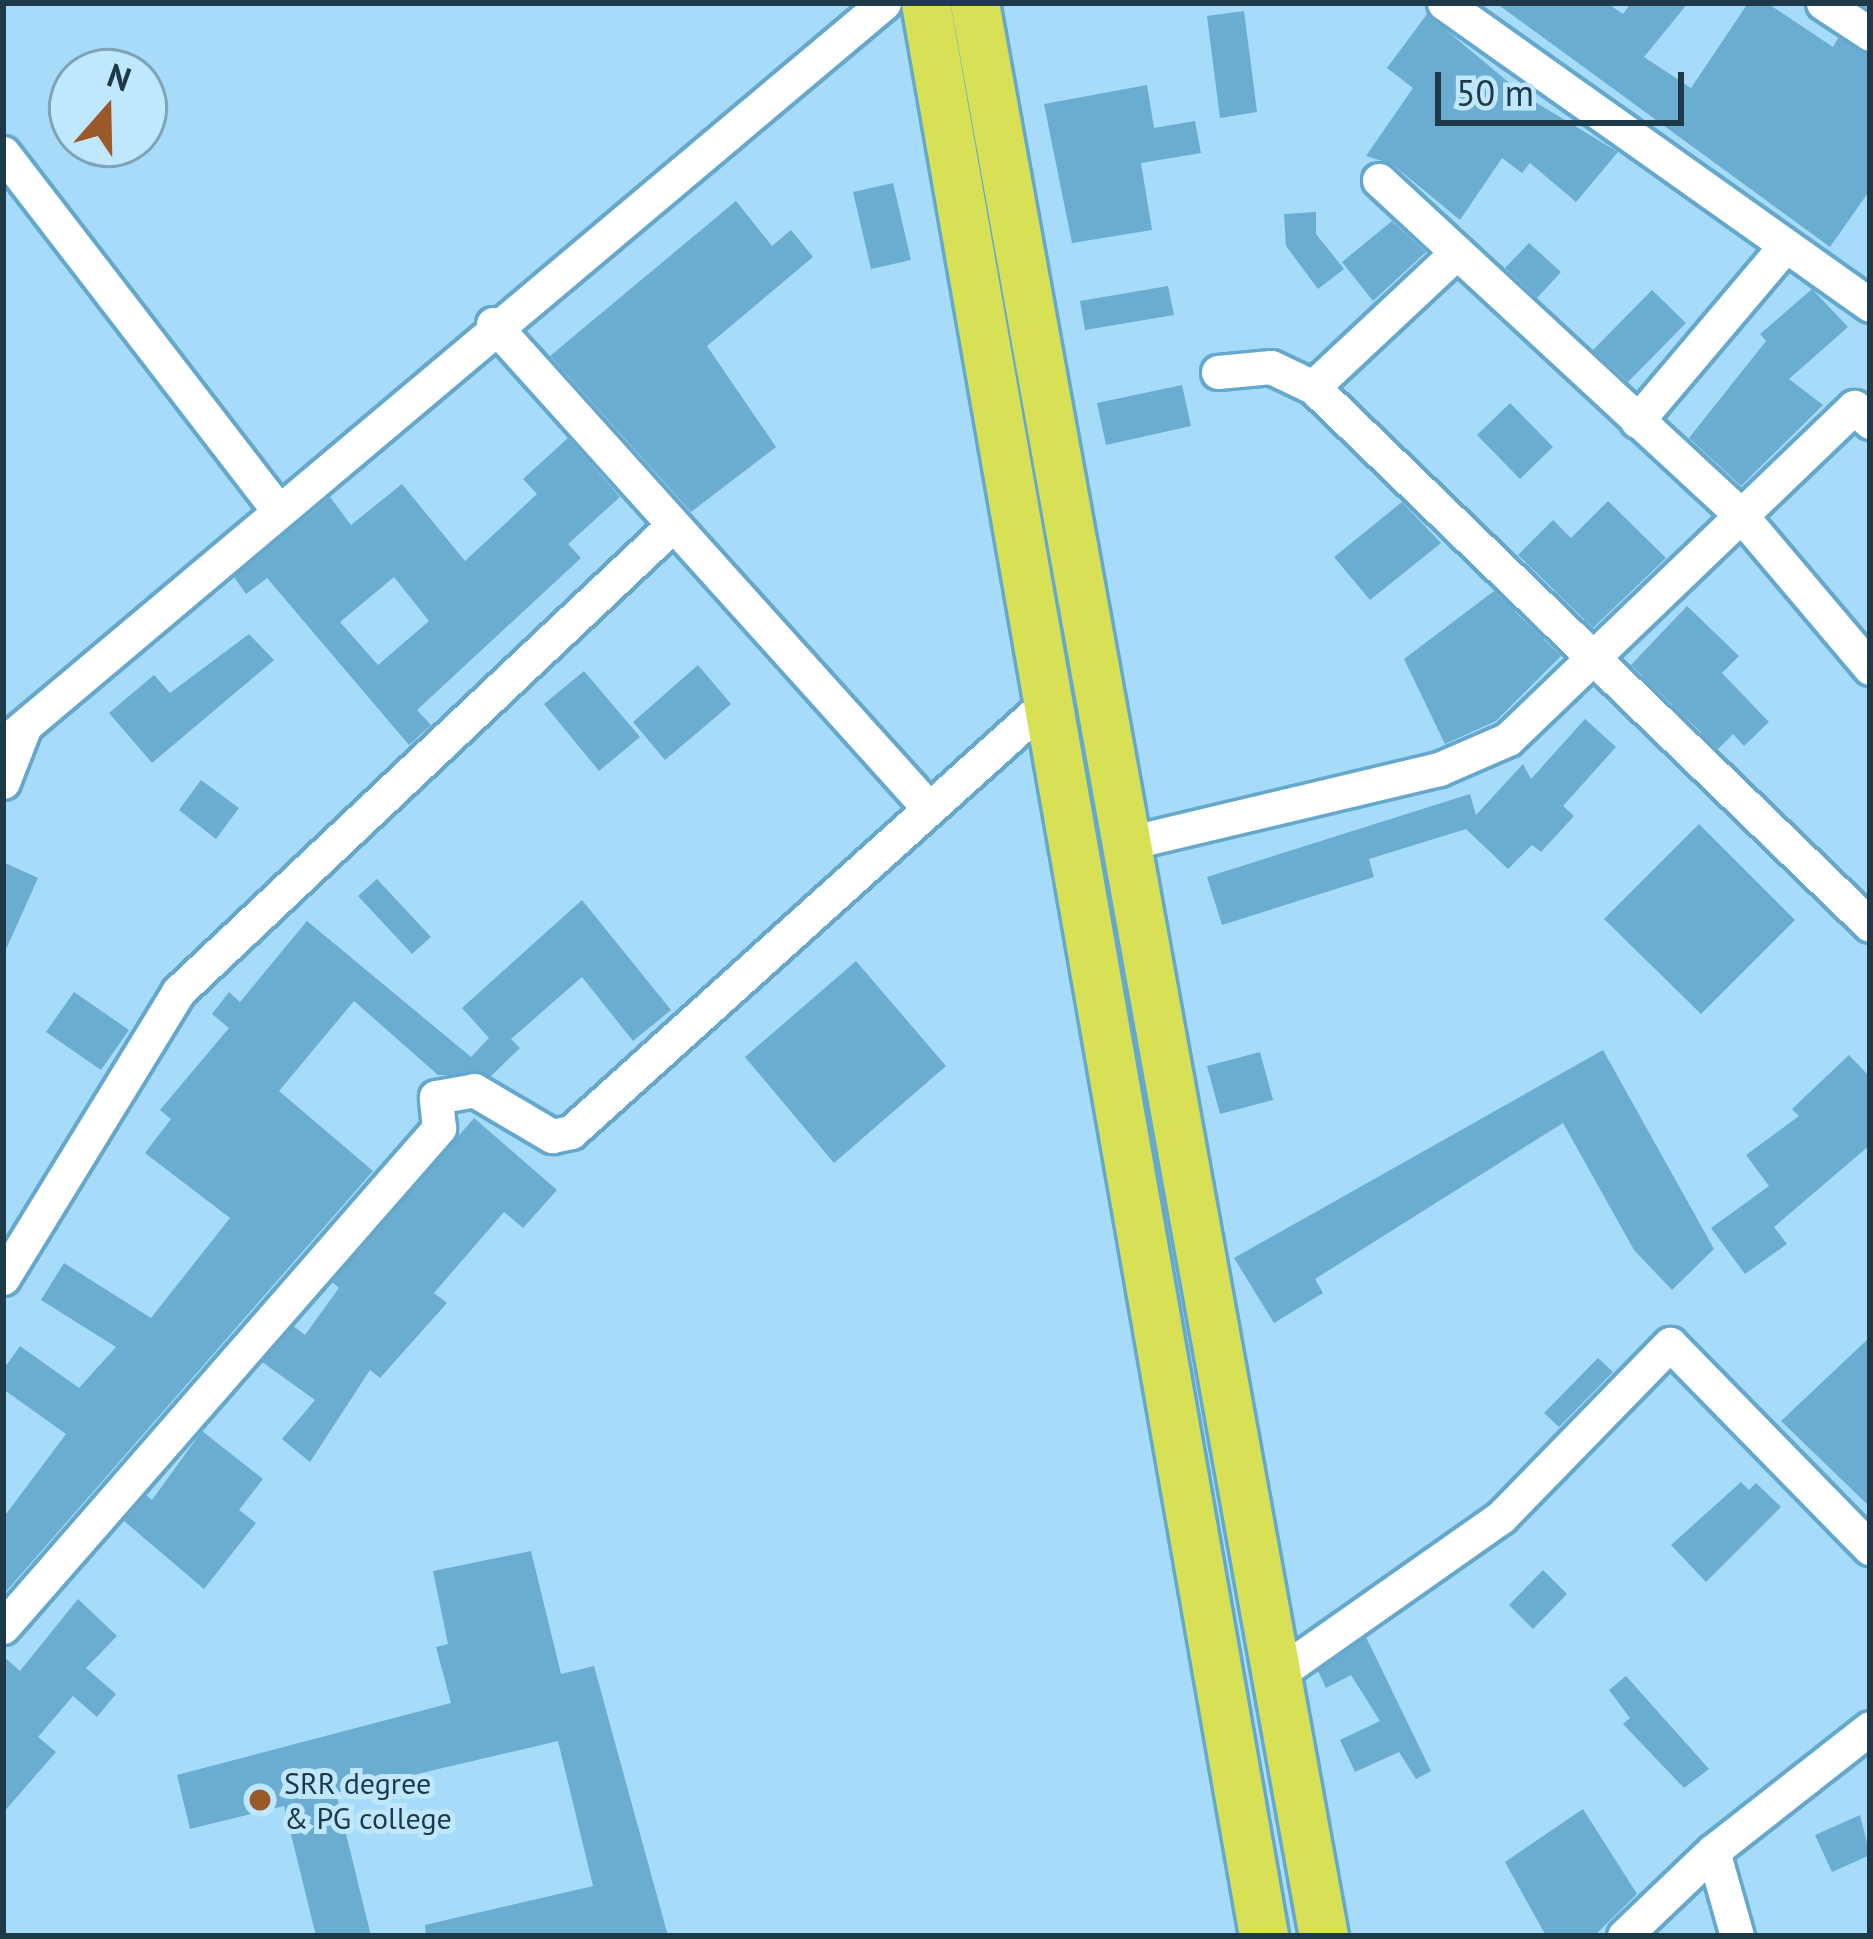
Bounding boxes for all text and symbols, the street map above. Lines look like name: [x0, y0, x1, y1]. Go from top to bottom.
north arrow: [48, 48, 168, 168]
scale bar: [1441, 48, 1690, 122]
text: N: [102, 53, 137, 100]
text: 50 m: [1456, 69, 1534, 116]
place label: SRR degree & PG college: [284, 1765, 452, 1836]
marker: SRR degree & PG college: [247, 1787, 273, 1813]

